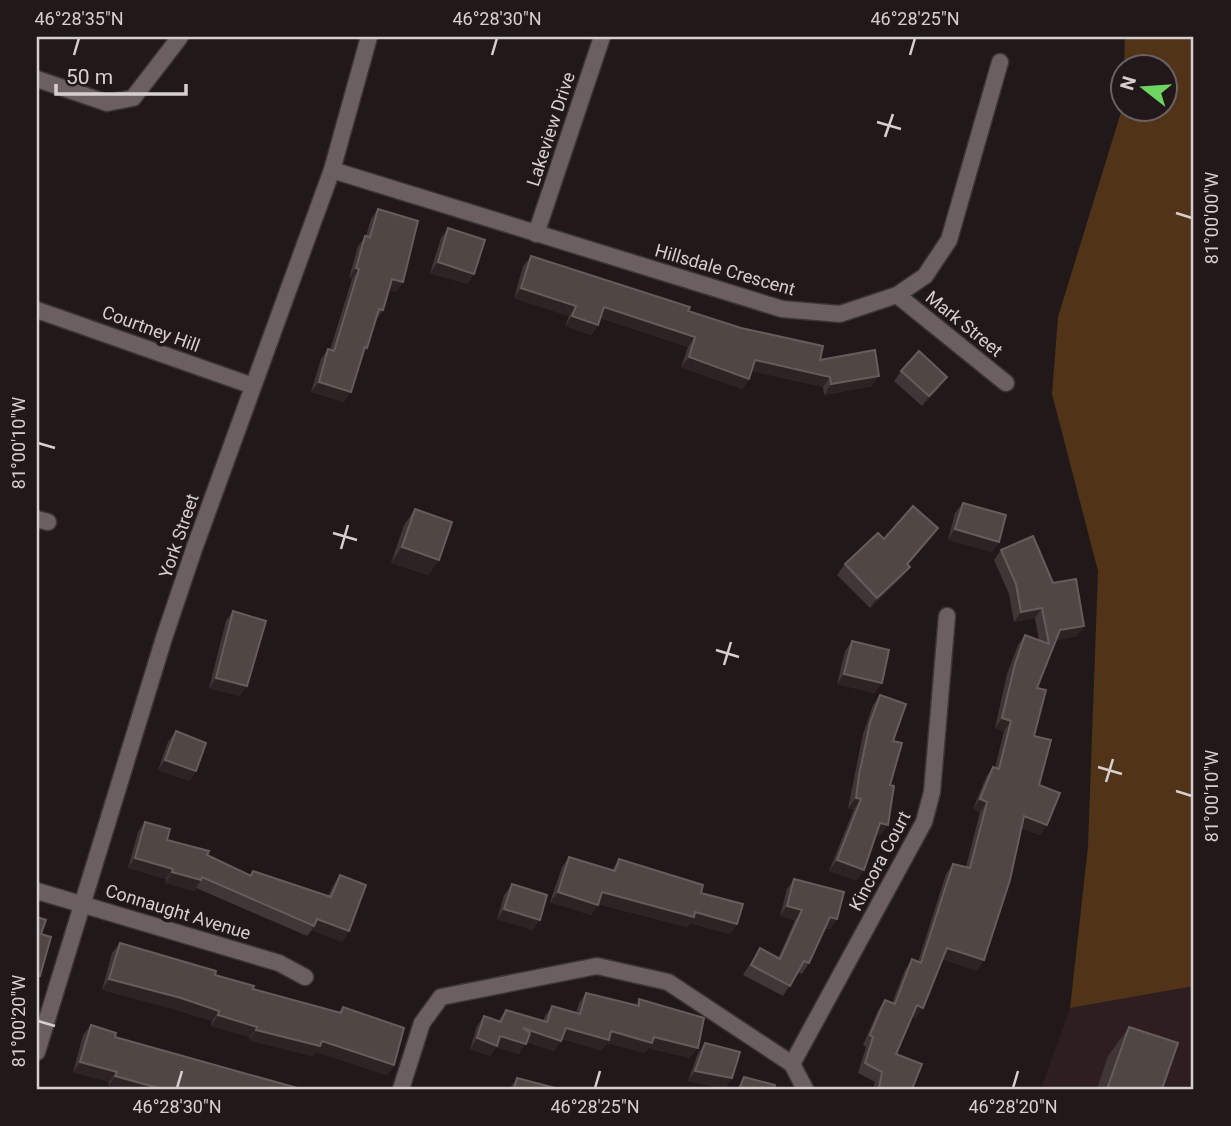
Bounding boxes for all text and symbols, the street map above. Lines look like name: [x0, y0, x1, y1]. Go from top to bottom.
text: 46°28'35"N: [34, 8, 124, 29]
text: 46°28'30"N: [452, 8, 542, 29]
text: 46°28'25"N: [870, 8, 960, 29]
scale bar: [56, 52, 186, 96]
north arrow: [1108, 52, 1178, 122]
text: 50 m: [66, 65, 113, 89]
street label: Lakeview Drive: [522, 69, 579, 189]
text: N: [1115, 73, 1141, 93]
text: 81°00'00"W: [1201, 172, 1222, 264]
street label: Hillsdale Crescent: [653, 239, 798, 300]
street label: Mark Street: [922, 286, 1007, 361]
street label: Courtney Hill: [99, 301, 203, 356]
text: 81°00'10"W: [8, 397, 29, 489]
street label: York Street: [154, 491, 203, 581]
text: 81°00'10"W: [1201, 750, 1222, 842]
street label: Kincora Court: [845, 807, 915, 914]
street label: Connaught Avenue: [103, 879, 253, 944]
text: 81°00'20"W: [8, 975, 29, 1067]
text: 46°28'30"N: [132, 1096, 222, 1117]
text: 46°28'25"N: [550, 1096, 640, 1117]
text: 46°28'20"N: [968, 1096, 1058, 1117]

